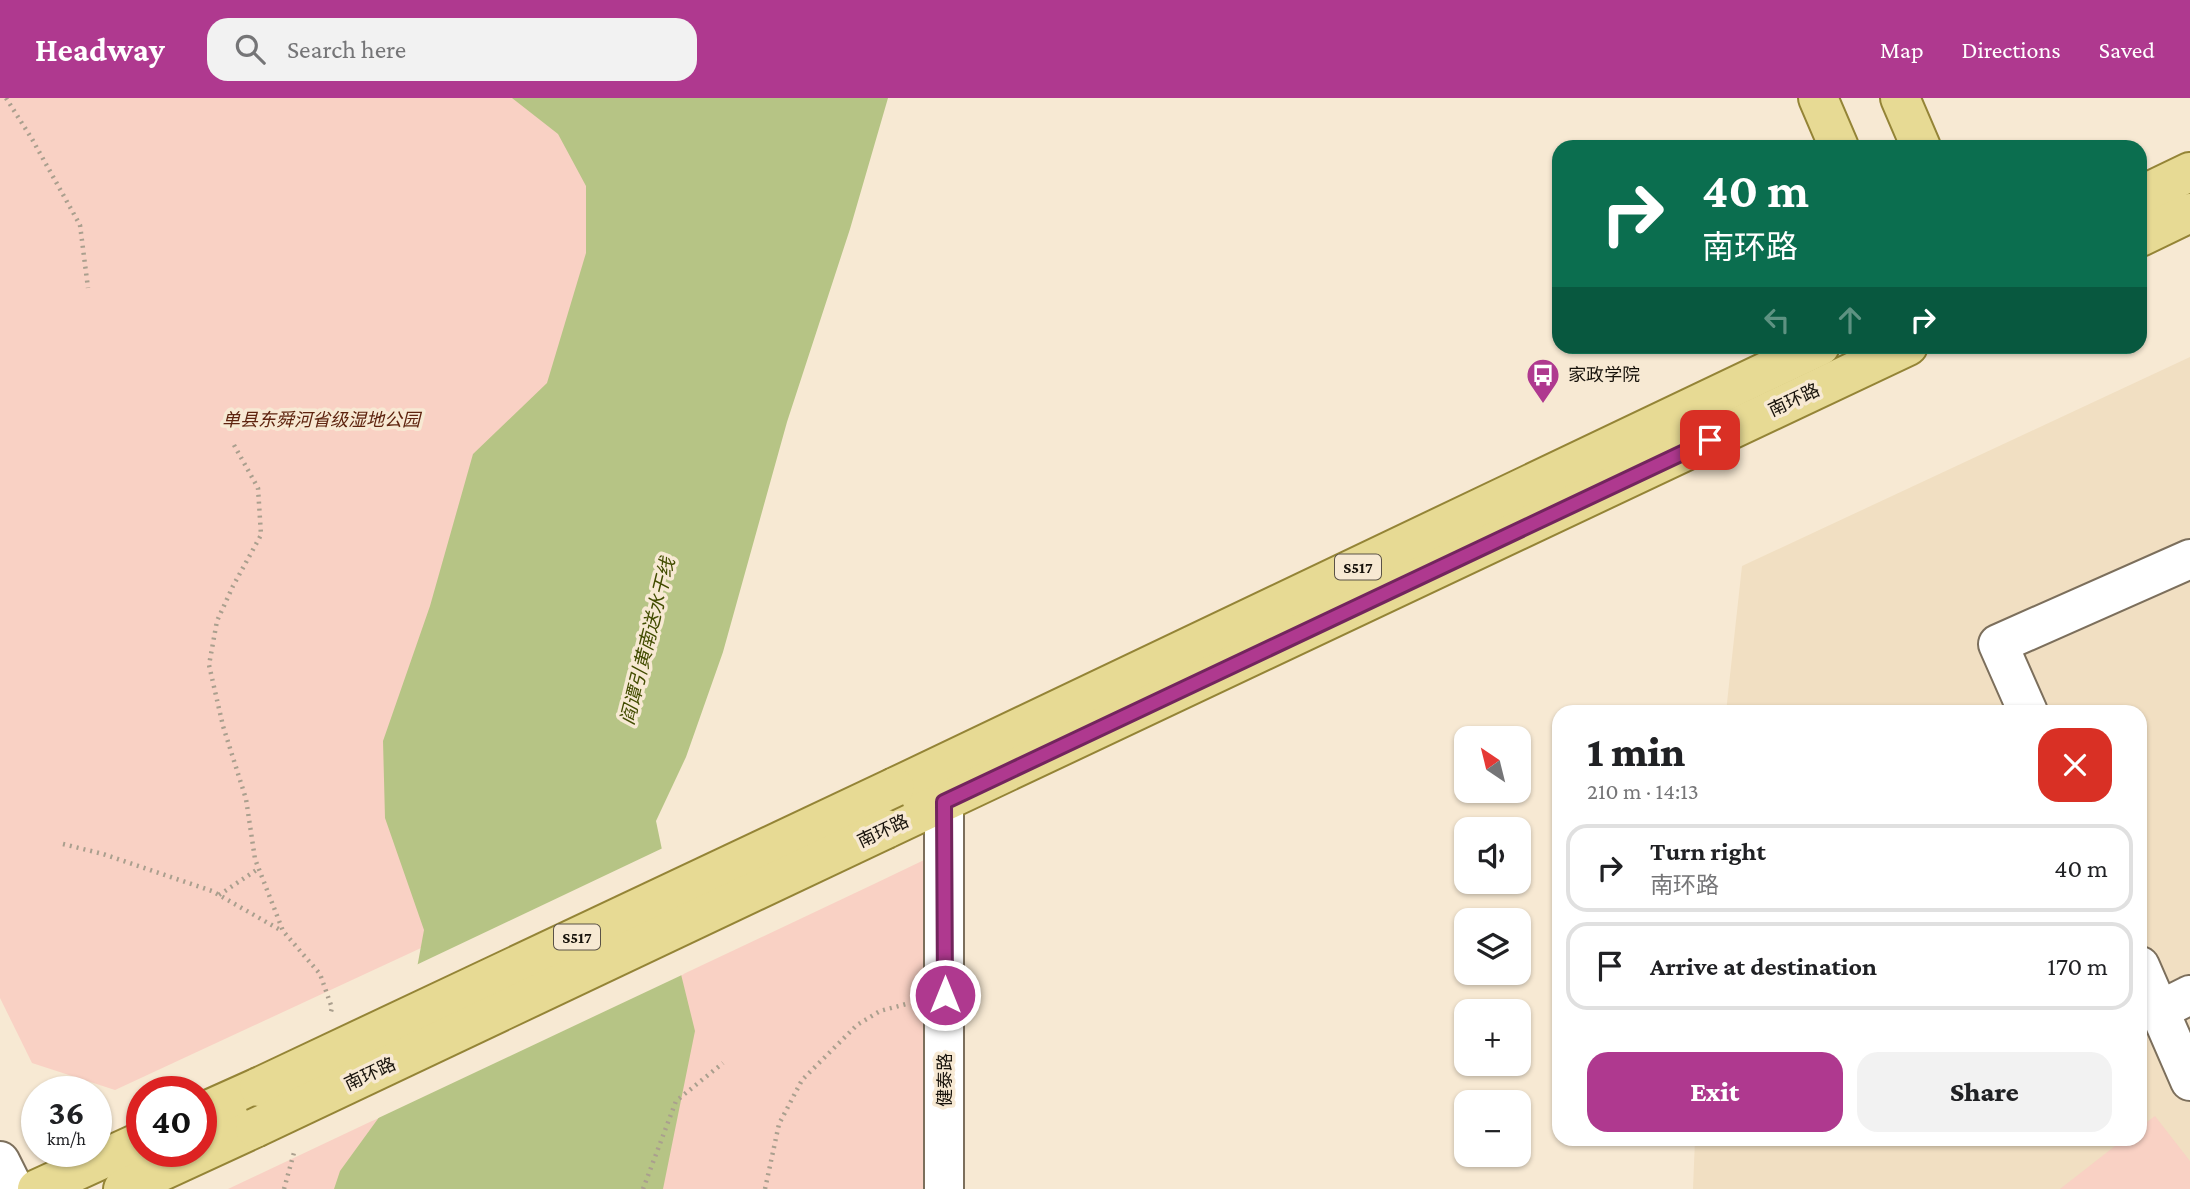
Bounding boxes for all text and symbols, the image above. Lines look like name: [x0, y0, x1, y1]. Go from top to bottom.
search box: [207, 18, 697, 81]
icon: search: [231, 30, 269, 68]
text: Headway: [35, 31, 165, 68]
text: Search here: [287, 35, 406, 64]
text: Map: [1880, 36, 1924, 63]
text: Directions: [1962, 36, 2061, 63]
text: Saved: [2099, 36, 2155, 63]
text: 40 m: [1702, 163, 1809, 218]
icon: right: [1587, 168, 1678, 259]
text: 南环路: [1702, 229, 1798, 265]
icon: left: [1758, 301, 1796, 339]
icon: ahead: [1831, 301, 1869, 339]
icon: right: [1904, 301, 1942, 339]
bus stop icon: 家政学院: [1524, 356, 1562, 405]
place label: 家政学院: [1568, 365, 1640, 385]
street label: 南环路: [1765, 380, 1823, 420]
park label: 单县东舜河省级湿地公园: [222, 410, 423, 430]
pin: [1680, 410, 1740, 470]
icon: arrive: [1691, 421, 1729, 459]
water label: 阎谭引黄南送水干线: [617, 554, 679, 727]
road number: S517: [1335, 554, 1381, 580]
north arrow: [1454, 726, 1531, 803]
map controls: [1454, 726, 1531, 1167]
text: 1 min: [1587, 728, 1685, 775]
button: close: [2038, 728, 2112, 802]
text: 210 m · 14:13: [1587, 778, 1699, 804]
street label: 南环路: [854, 811, 912, 851]
button: sound: [1454, 817, 1531, 894]
text: Turn right: [1650, 837, 1766, 866]
icon: right: [1591, 849, 1629, 887]
text: 40 m: [2054, 854, 2108, 883]
text: 南环路: [1650, 872, 1719, 898]
button: layers: [1454, 908, 1531, 985]
road number: S517: [554, 924, 600, 950]
icon: arrive: [1591, 947, 1629, 985]
text: Arrive at destination: [1650, 952, 1877, 981]
text: 170 m: [2047, 952, 2108, 981]
position arrow: [908, 958, 982, 1032]
button: +: [1454, 999, 1531, 1076]
button: Exit: [1587, 1052, 1843, 1132]
button: Share: [1857, 1052, 2112, 1132]
street label: 健泰路: [935, 1053, 955, 1107]
street label: 南环路: [341, 1054, 399, 1094]
speed limit sign: 40: [126, 1076, 217, 1167]
button: −: [1454, 1090, 1531, 1167]
text: 36: [48, 1093, 85, 1132]
text: km/h: [47, 1129, 86, 1149]

